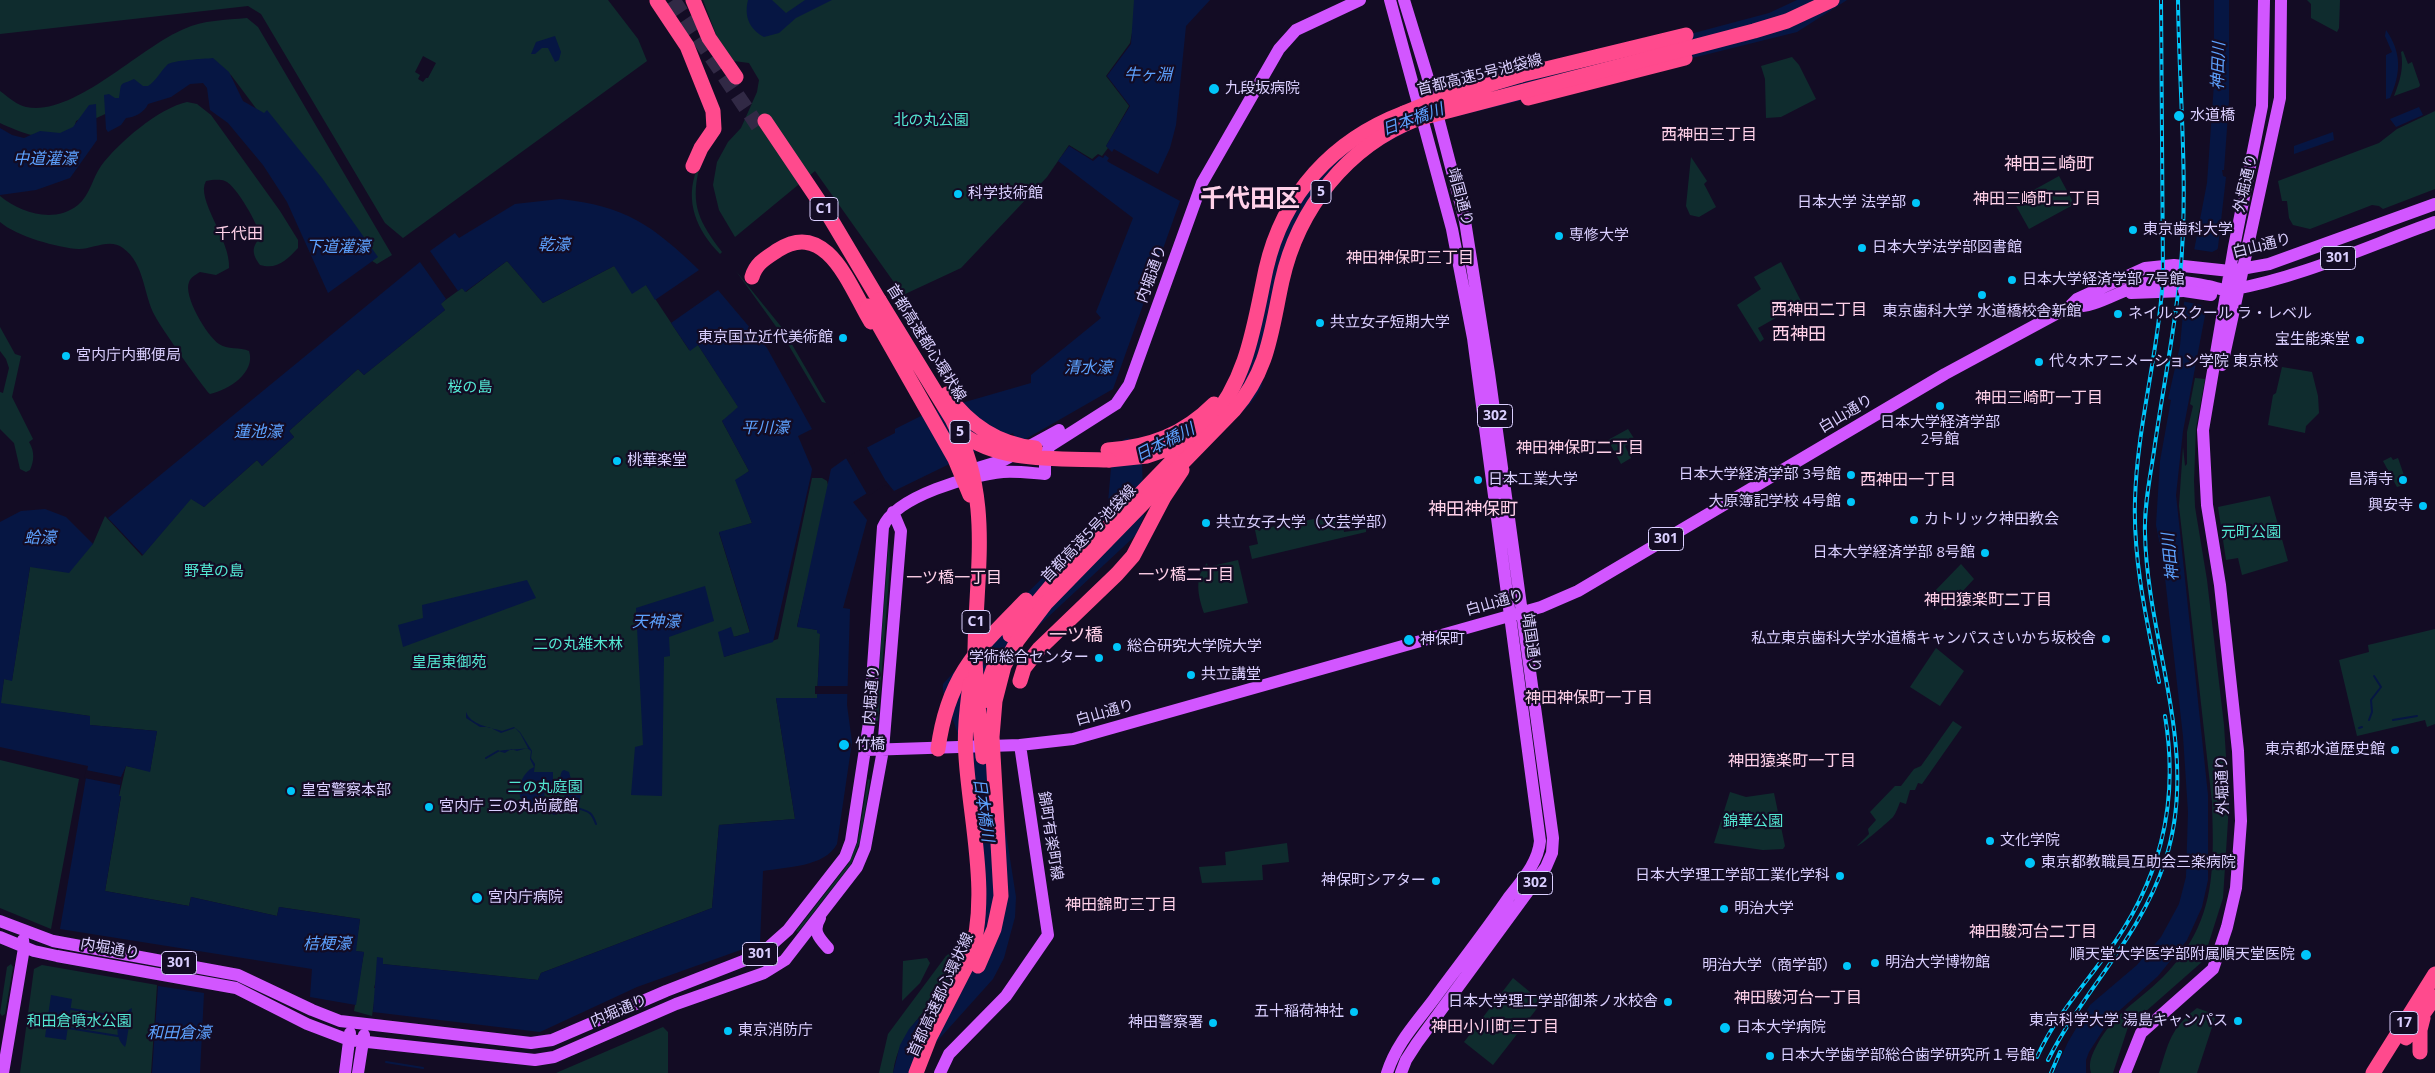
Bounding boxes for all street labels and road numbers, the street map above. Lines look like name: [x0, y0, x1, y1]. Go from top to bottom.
street label: 首都高速5号池袋線: [1415, 51, 1545, 99]
street label: 外堀通り: [2230, 152, 2262, 214]
street label: 靖国通り: [1444, 166, 1476, 228]
road number: 5: [1311, 180, 1331, 203]
road number: C1: [810, 198, 838, 220]
street label: 白山通り: [2231, 230, 2293, 262]
street label: 内堀通り: [1133, 243, 1171, 305]
road number: 301: [2320, 247, 2356, 270]
street label: 首都高速都心環状線: [883, 281, 969, 405]
street label: 白山通り: [1816, 391, 1876, 437]
road number: 302: [1478, 404, 1512, 428]
road number: 5: [950, 421, 970, 444]
street label: 首都高速5号池袋線: [1038, 482, 1140, 586]
road number: 301: [1648, 528, 1684, 550]
street label: 白山通り: [1464, 586, 1526, 620]
road number: C1: [962, 610, 990, 634]
street label: 靖国通り: [1518, 612, 1544, 674]
street label: 内堀通り: [860, 664, 884, 726]
street label: 白山通り: [1074, 696, 1136, 730]
street label: 外堀通り: [2213, 755, 2233, 815]
street label: 錦町有楽町線: [1034, 790, 1066, 882]
road number: 302: [1518, 871, 1552, 894]
street label: 首都高速都心環状線: [904, 930, 978, 1060]
street label: 内堀通り: [79, 935, 141, 963]
road number: 301: [742, 942, 778, 966]
road number: 301: [162, 951, 196, 974]
street label: 内堀通り: [588, 991, 650, 1031]
road number: 17: [2390, 1011, 2418, 1034]

